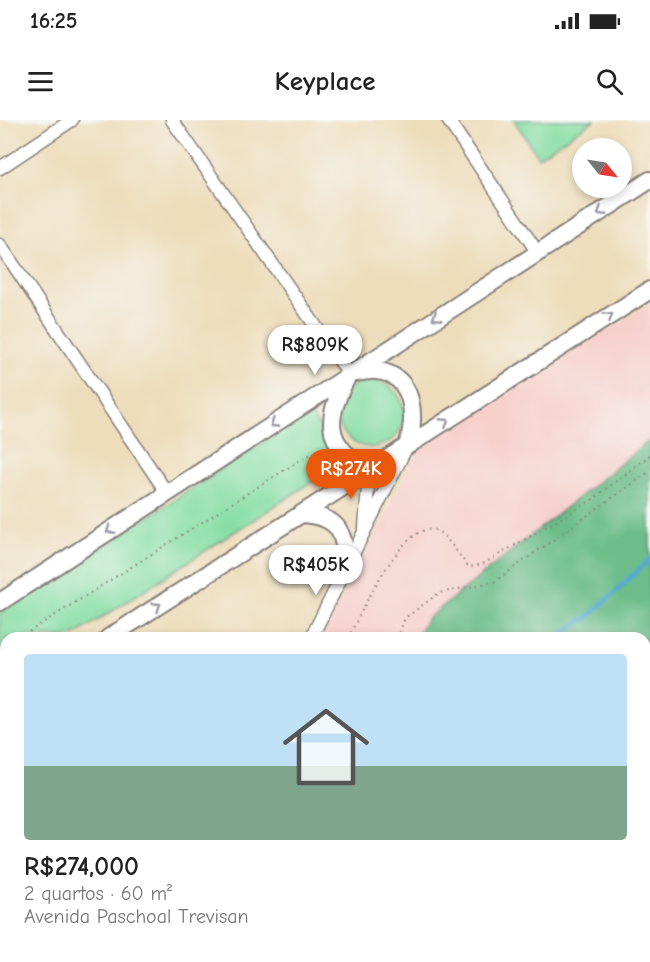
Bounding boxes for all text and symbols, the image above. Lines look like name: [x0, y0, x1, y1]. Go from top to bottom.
text: 16:25: [30, 8, 77, 34]
icon: menu: [24, 65, 57, 98]
icon: search: [593, 65, 626, 98]
text: Keyplace: [275, 66, 375, 97]
north arrow: [572, 138, 632, 198]
map controls: [572, 138, 632, 198]
one-way arrow: [597, 205, 608, 216]
one-way arrow: [432, 309, 443, 320]
one-way arrow: [603, 313, 614, 324]
pin: R$809K: [266, 325, 364, 376]
text: R$809K: [281, 333, 349, 356]
one-way arrow: [269, 417, 280, 428]
one-way arrow: [439, 417, 449, 429]
pin: R$274K: [302, 449, 400, 500]
text: R$274K: [320, 457, 382, 480]
one-way arrow: [106, 523, 116, 535]
pin: R$405K: [267, 545, 365, 596]
text: R$405K: [283, 553, 349, 576]
one-way arrow: [150, 602, 161, 613]
icon: home: [272, 693, 380, 801]
text: R$274,000: [24, 852, 139, 882]
text: 2 quartos · 60 m²: [24, 882, 172, 905]
text: Avenida Paschoal Trevisan: [24, 905, 249, 928]

